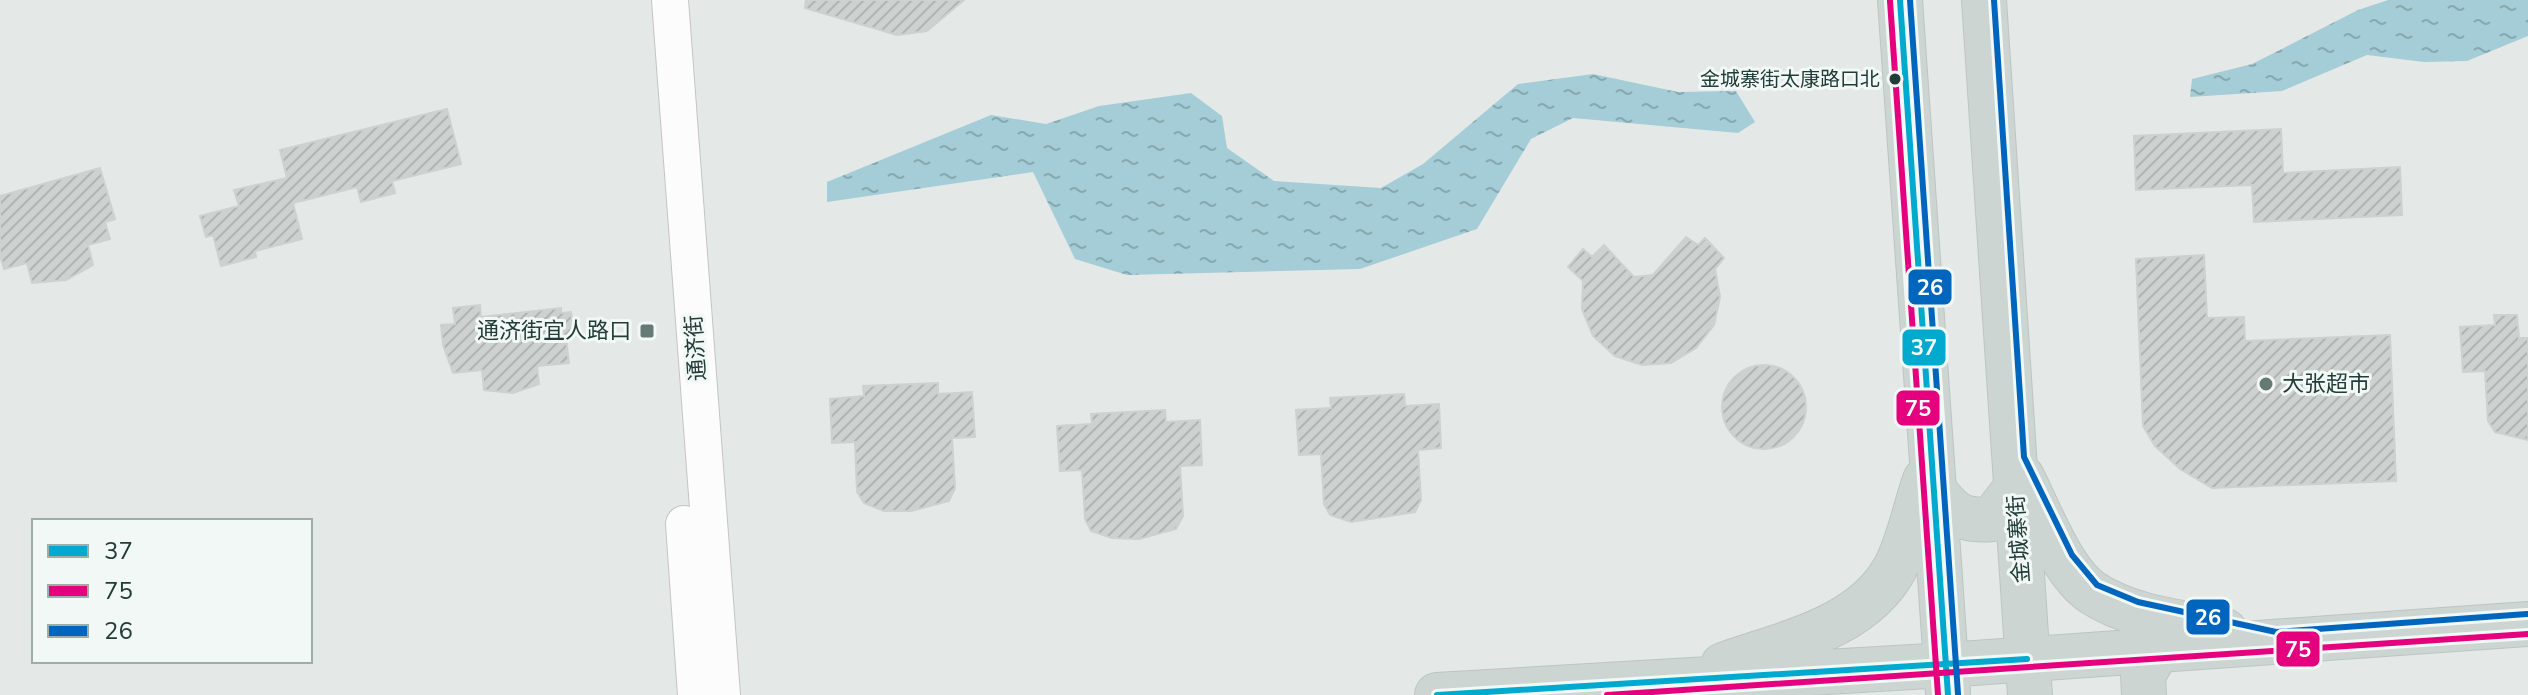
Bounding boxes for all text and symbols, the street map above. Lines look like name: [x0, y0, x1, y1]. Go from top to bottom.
place label: 金城寨街太康路口北: [1700, 66, 1880, 93]
marker: 金城寨街太康路口北: [1887, 71, 1903, 87]
line badge: 26: [1907, 268, 1953, 306]
text: 26: [1917, 273, 1943, 303]
street label: 通济街: [679, 314, 713, 382]
place label: 通济街宜人路口: [477, 316, 631, 346]
marker: 通济街宜人路口: [638, 322, 656, 340]
line badge: 37: [1901, 328, 1947, 367]
text: 37: [1911, 333, 1937, 363]
place label: 大张超市: [2282, 369, 2370, 399]
marker: 大张超市: [2257, 375, 2275, 393]
line badge: 75: [1895, 389, 1941, 427]
text: 75: [1905, 394, 1931, 424]
street label: 金城寨街: [2001, 494, 2037, 584]
legend: [32, 519, 312, 663]
text: 37: [104, 535, 133, 567]
text: 75: [104, 575, 133, 607]
line badge: 26: [2185, 598, 2231, 636]
text: 26: [2195, 603, 2221, 633]
text: 26: [104, 615, 133, 647]
line badge: 75: [2275, 630, 2321, 668]
text: 75: [2285, 635, 2311, 665]

